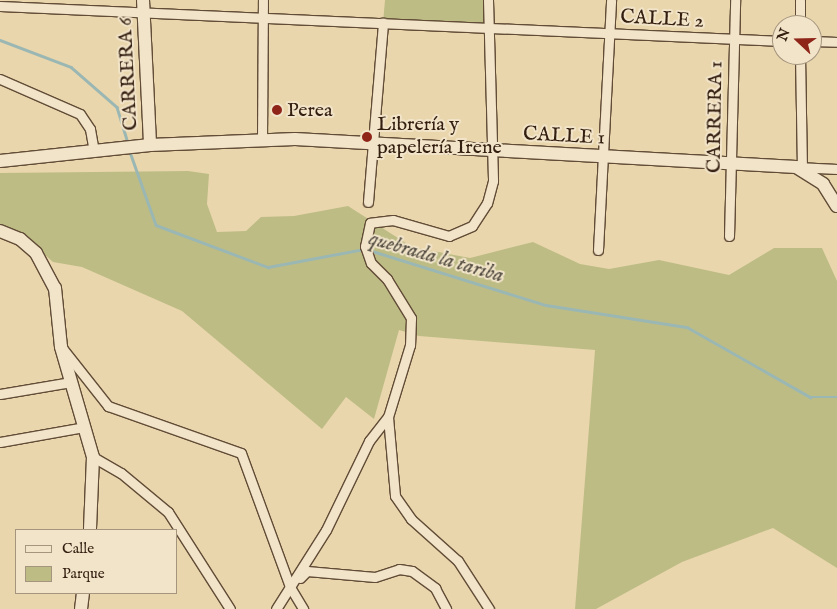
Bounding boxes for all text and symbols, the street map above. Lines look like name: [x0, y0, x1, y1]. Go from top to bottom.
street label: CALLE 2: [620, 5, 704, 33]
north arrow: [772, 15, 822, 65]
street label: CARRERA 6: [113, 17, 143, 131]
text: N: [773, 26, 795, 44]
street label: CARRERA 1: [702, 61, 728, 173]
place label: Perea: [287, 98, 333, 122]
marker: Perea: [271, 104, 283, 116]
place label: Librería y papelería Irene: [377, 113, 502, 160]
street label: CALLE 1: [523, 122, 605, 150]
marker: Librería y papelería Irene: [361, 131, 373, 143]
water label: quebrada la tariba: [366, 227, 506, 289]
legend: [15, 529, 178, 594]
text: Calle: [62, 539, 94, 558]
text: Parque: [62, 564, 105, 583]

